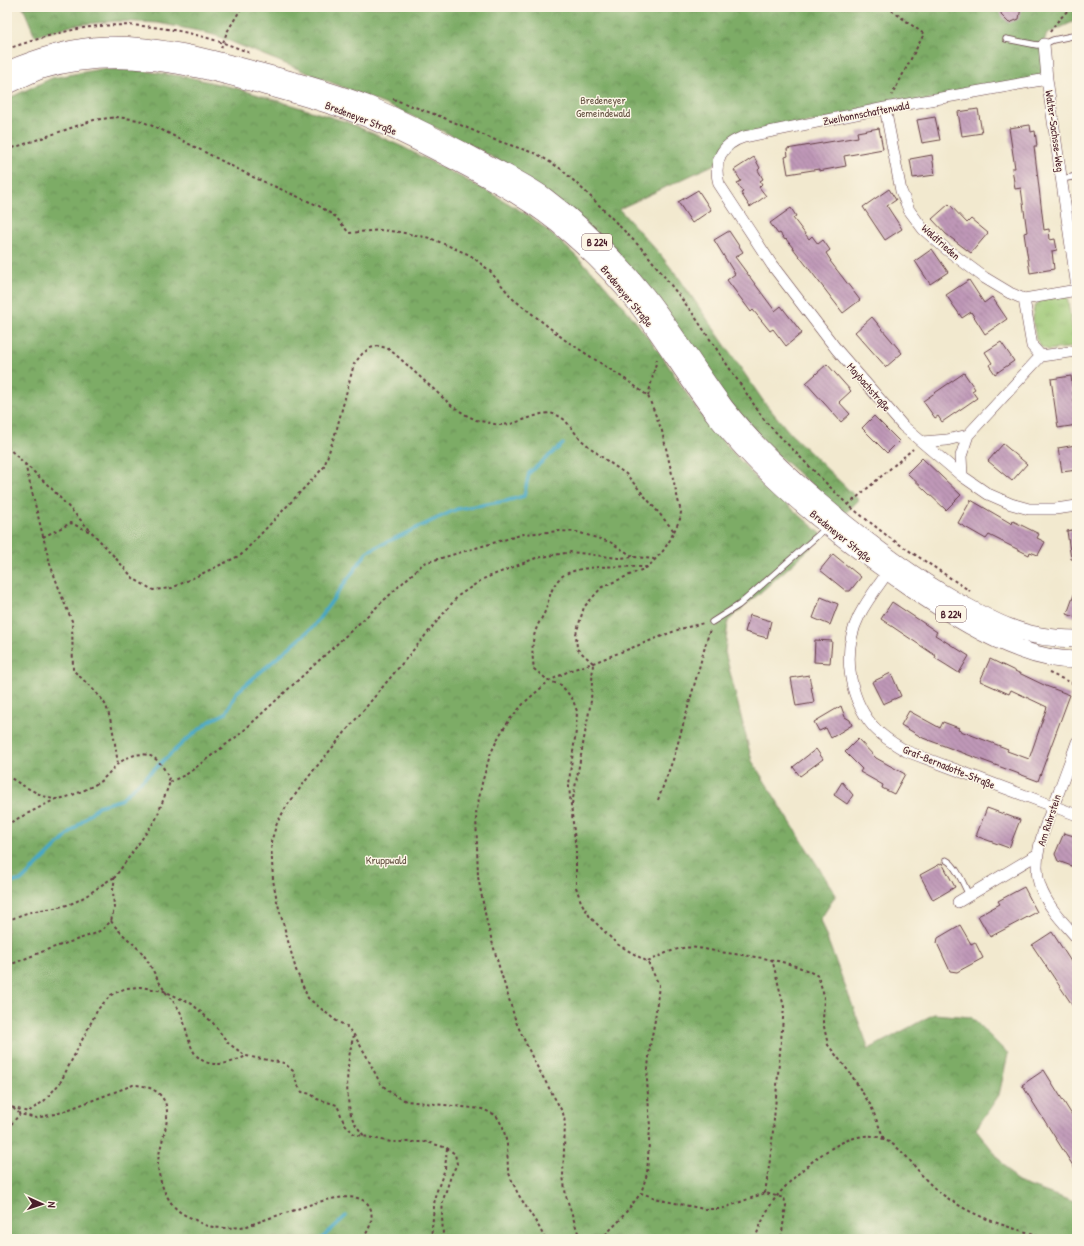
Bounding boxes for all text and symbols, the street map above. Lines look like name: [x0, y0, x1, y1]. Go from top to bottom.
street label: Walter-Sachsse-Weg: [1042, 89, 1068, 173]
park label: Bredeneyer Gemeindewald: [576, 93, 631, 120]
street label: Bredeneyer Straße: [323, 98, 399, 138]
street label: Zweihonnschaftenwald: [822, 98, 911, 128]
street label: Waldfrieden: [919, 221, 963, 263]
road number: B 224: [582, 234, 612, 250]
street label: Bredeneyer Straße: [598, 262, 657, 330]
street label: Maybachstraße: [844, 360, 894, 415]
street label: Bredeneyer Straße: [807, 507, 875, 566]
road number: B 224: [936, 606, 966, 622]
street label: Graf-Bernadotte-Straße: [901, 742, 998, 792]
street label: Am Ruhrstein: [1034, 792, 1064, 848]
park label: Kruppwald: [366, 853, 407, 867]
north arrow: [22, 1184, 62, 1224]
text: N: [45, 1201, 59, 1208]

